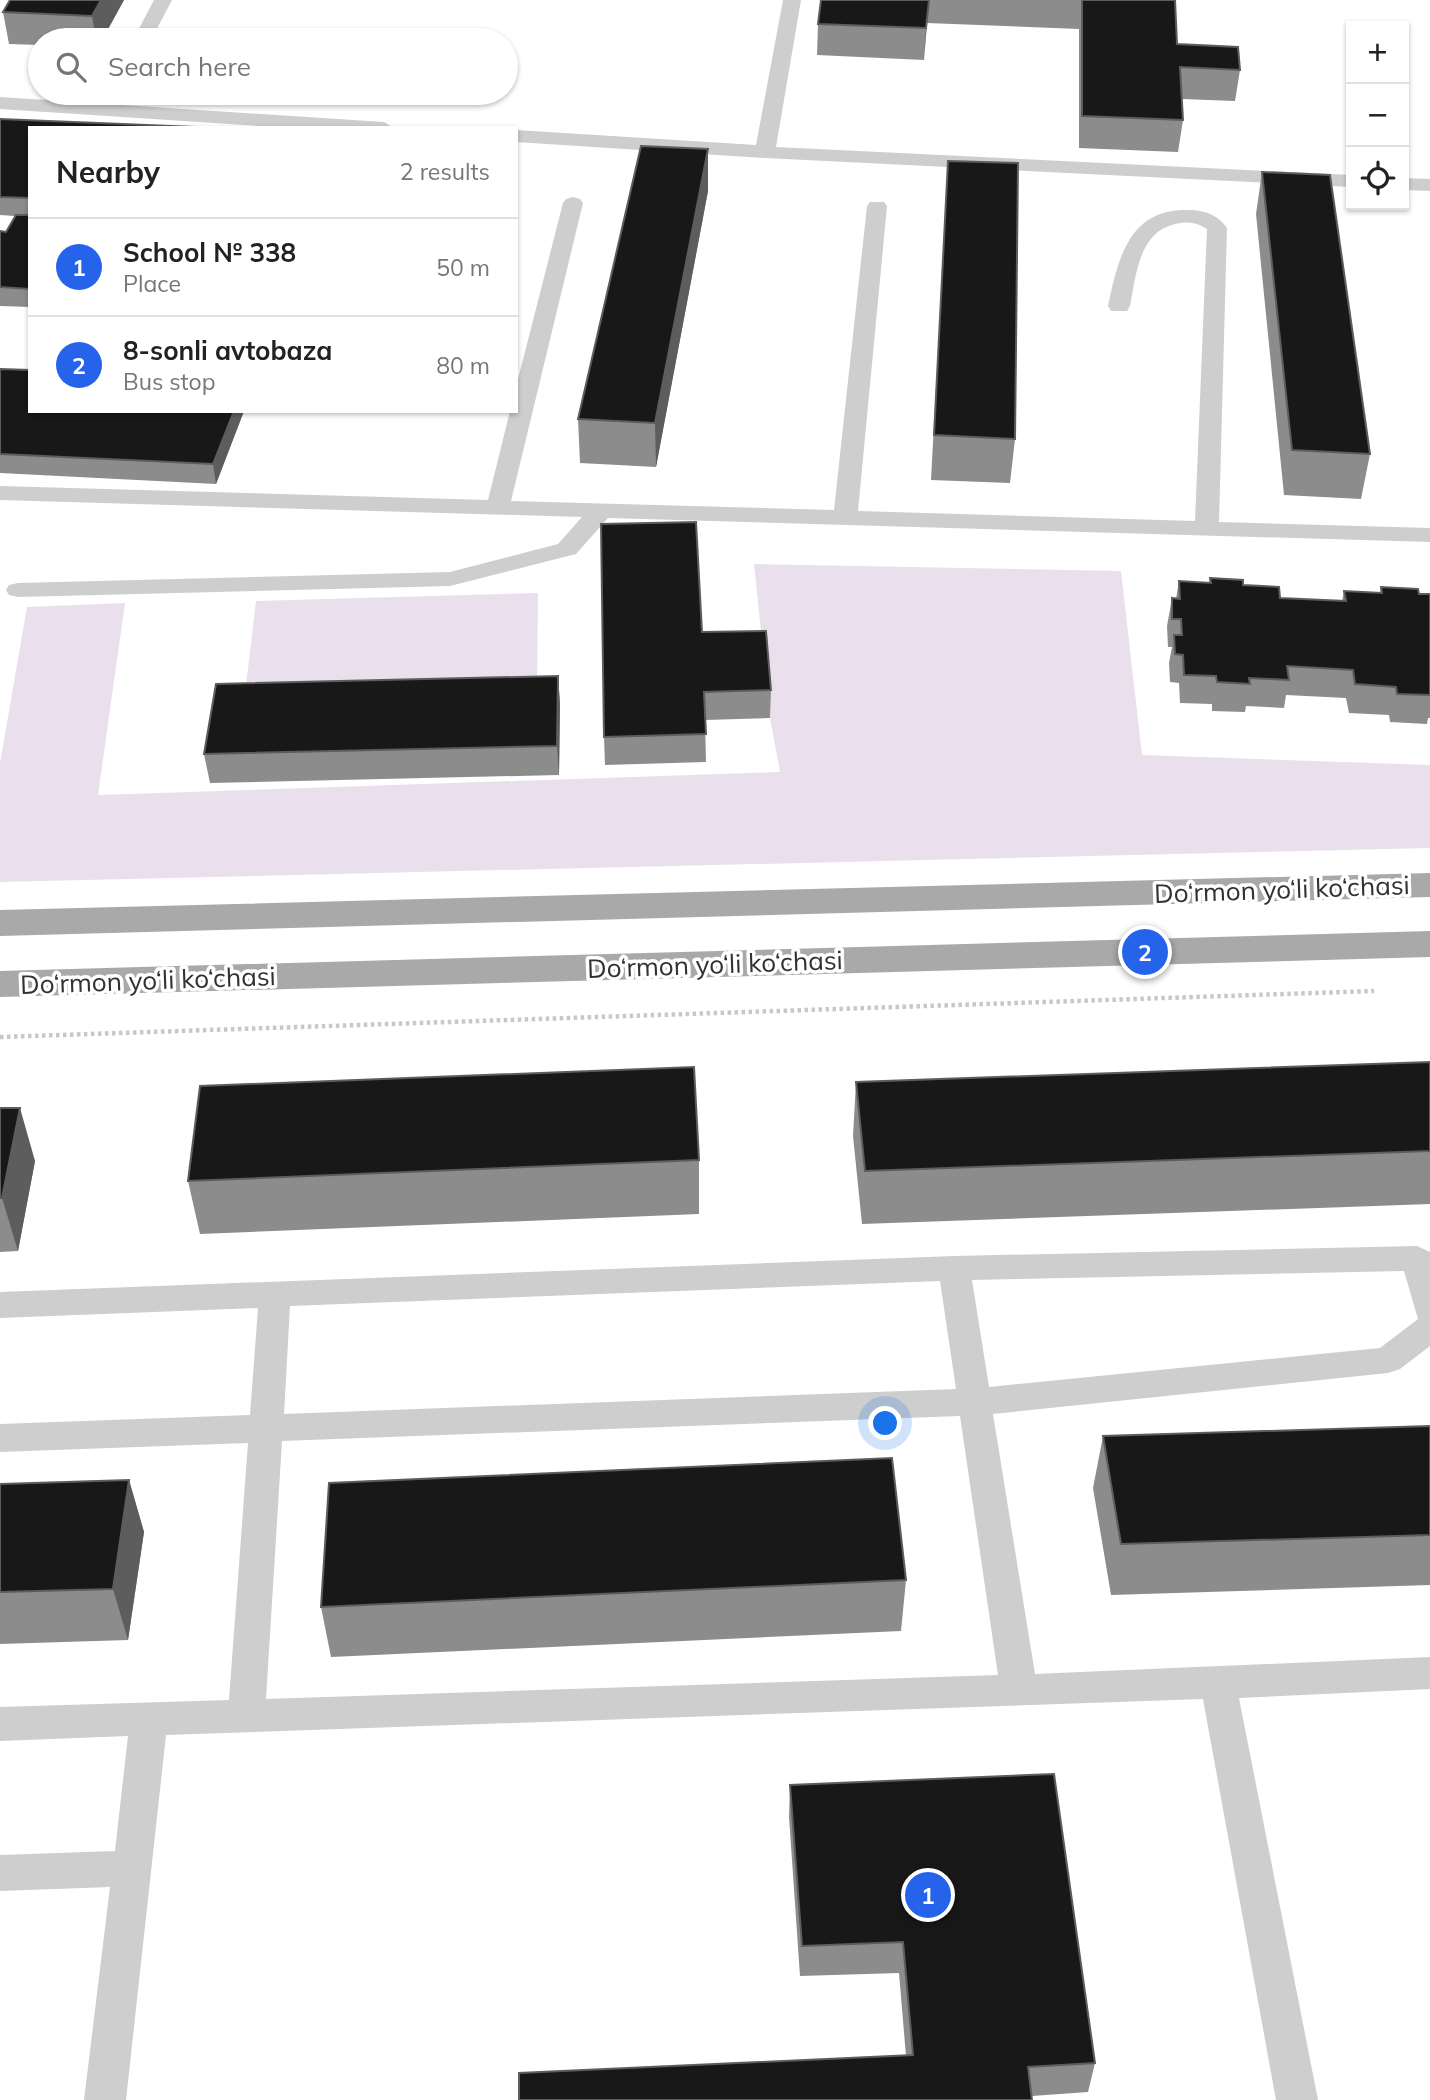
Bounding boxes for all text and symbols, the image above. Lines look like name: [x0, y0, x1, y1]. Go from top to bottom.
map controls: [1346, 21, 1409, 210]
button: +: [1346, 21, 1409, 84]
search box: [28, 28, 518, 105]
icon: search: [52, 48, 90, 86]
text: Search here: [108, 50, 251, 83]
button: −: [1346, 84, 1409, 147]
button: locate: [1346, 147, 1409, 210]
text: Nearby: [56, 153, 160, 191]
text: 2 results: [400, 157, 490, 186]
text: School № 338: [123, 236, 296, 269]
text: 1: [72, 253, 86, 282]
text: 50 m: [436, 253, 490, 282]
text: Place: [123, 269, 181, 298]
text: 8-sonli avtobaza: [123, 334, 332, 367]
text: 2: [72, 351, 86, 380]
text: 80 m: [436, 351, 490, 380]
text: Bus stop: [123, 367, 215, 396]
street label: Do‘rmon yo‘li ko‘chasi: [1154, 868, 1410, 910]
pin: 2: [1122, 926, 1168, 978]
street label: Do‘rmon yo‘li ko‘chasi: [587, 943, 843, 985]
street label: Do‘rmon yo‘li ko‘chasi: [20, 959, 276, 1001]
your location: [868, 1406, 902, 1440]
pin: 1: [905, 1869, 951, 1921]

